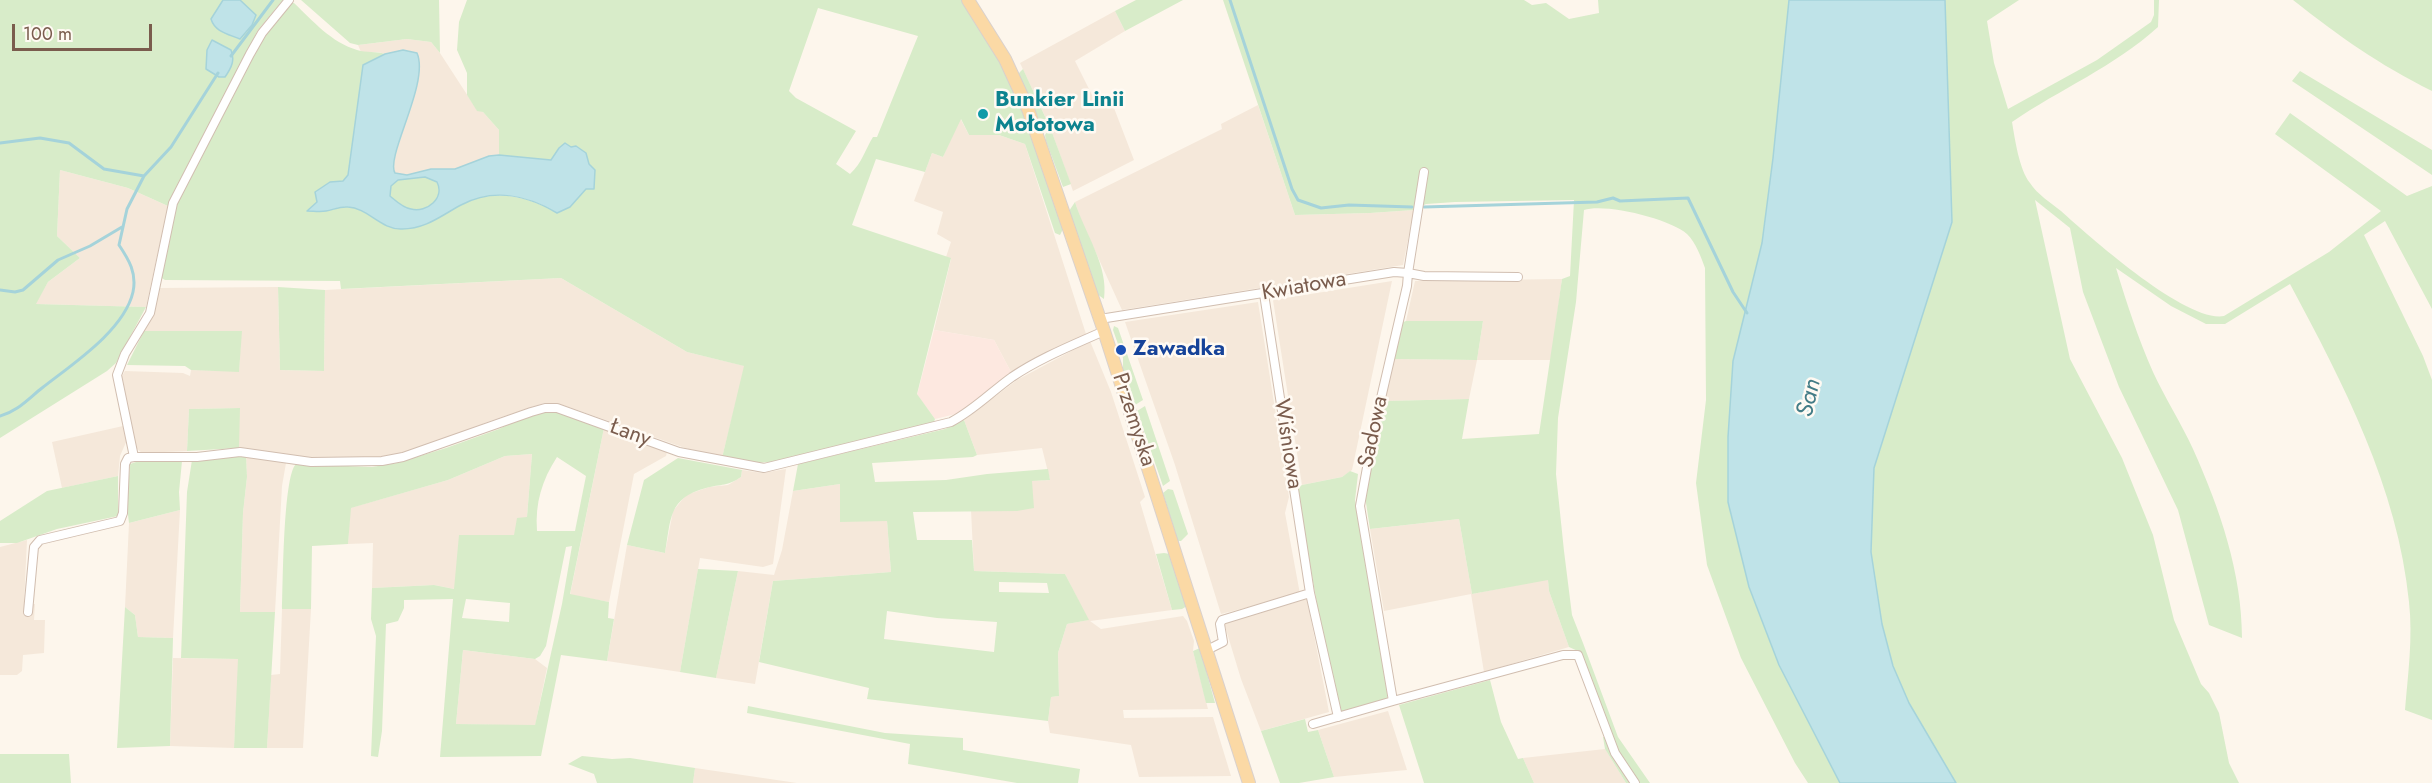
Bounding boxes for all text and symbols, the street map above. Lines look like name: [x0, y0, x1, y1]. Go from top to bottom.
scale bar: [15, 12, 154, 50]
text: 100 m: [23, 21, 72, 47]
place label: Bunkier Linii Mołotowa: [995, 88, 1124, 140]
marker: Bunkier Linii Mołotowa: [976, 107, 990, 121]
street label: Kwiatowa: [1260, 267, 1348, 307]
place label: Zawadka: [1133, 337, 1225, 363]
marker: Zawadka: [1114, 343, 1128, 357]
street label: Przemyska: [1105, 370, 1161, 470]
water label: San: [1792, 376, 1828, 420]
street label: Sadowa: [1354, 394, 1394, 470]
street label: Wiśniowa: [1267, 397, 1307, 491]
street label: Łany: [606, 414, 654, 454]

